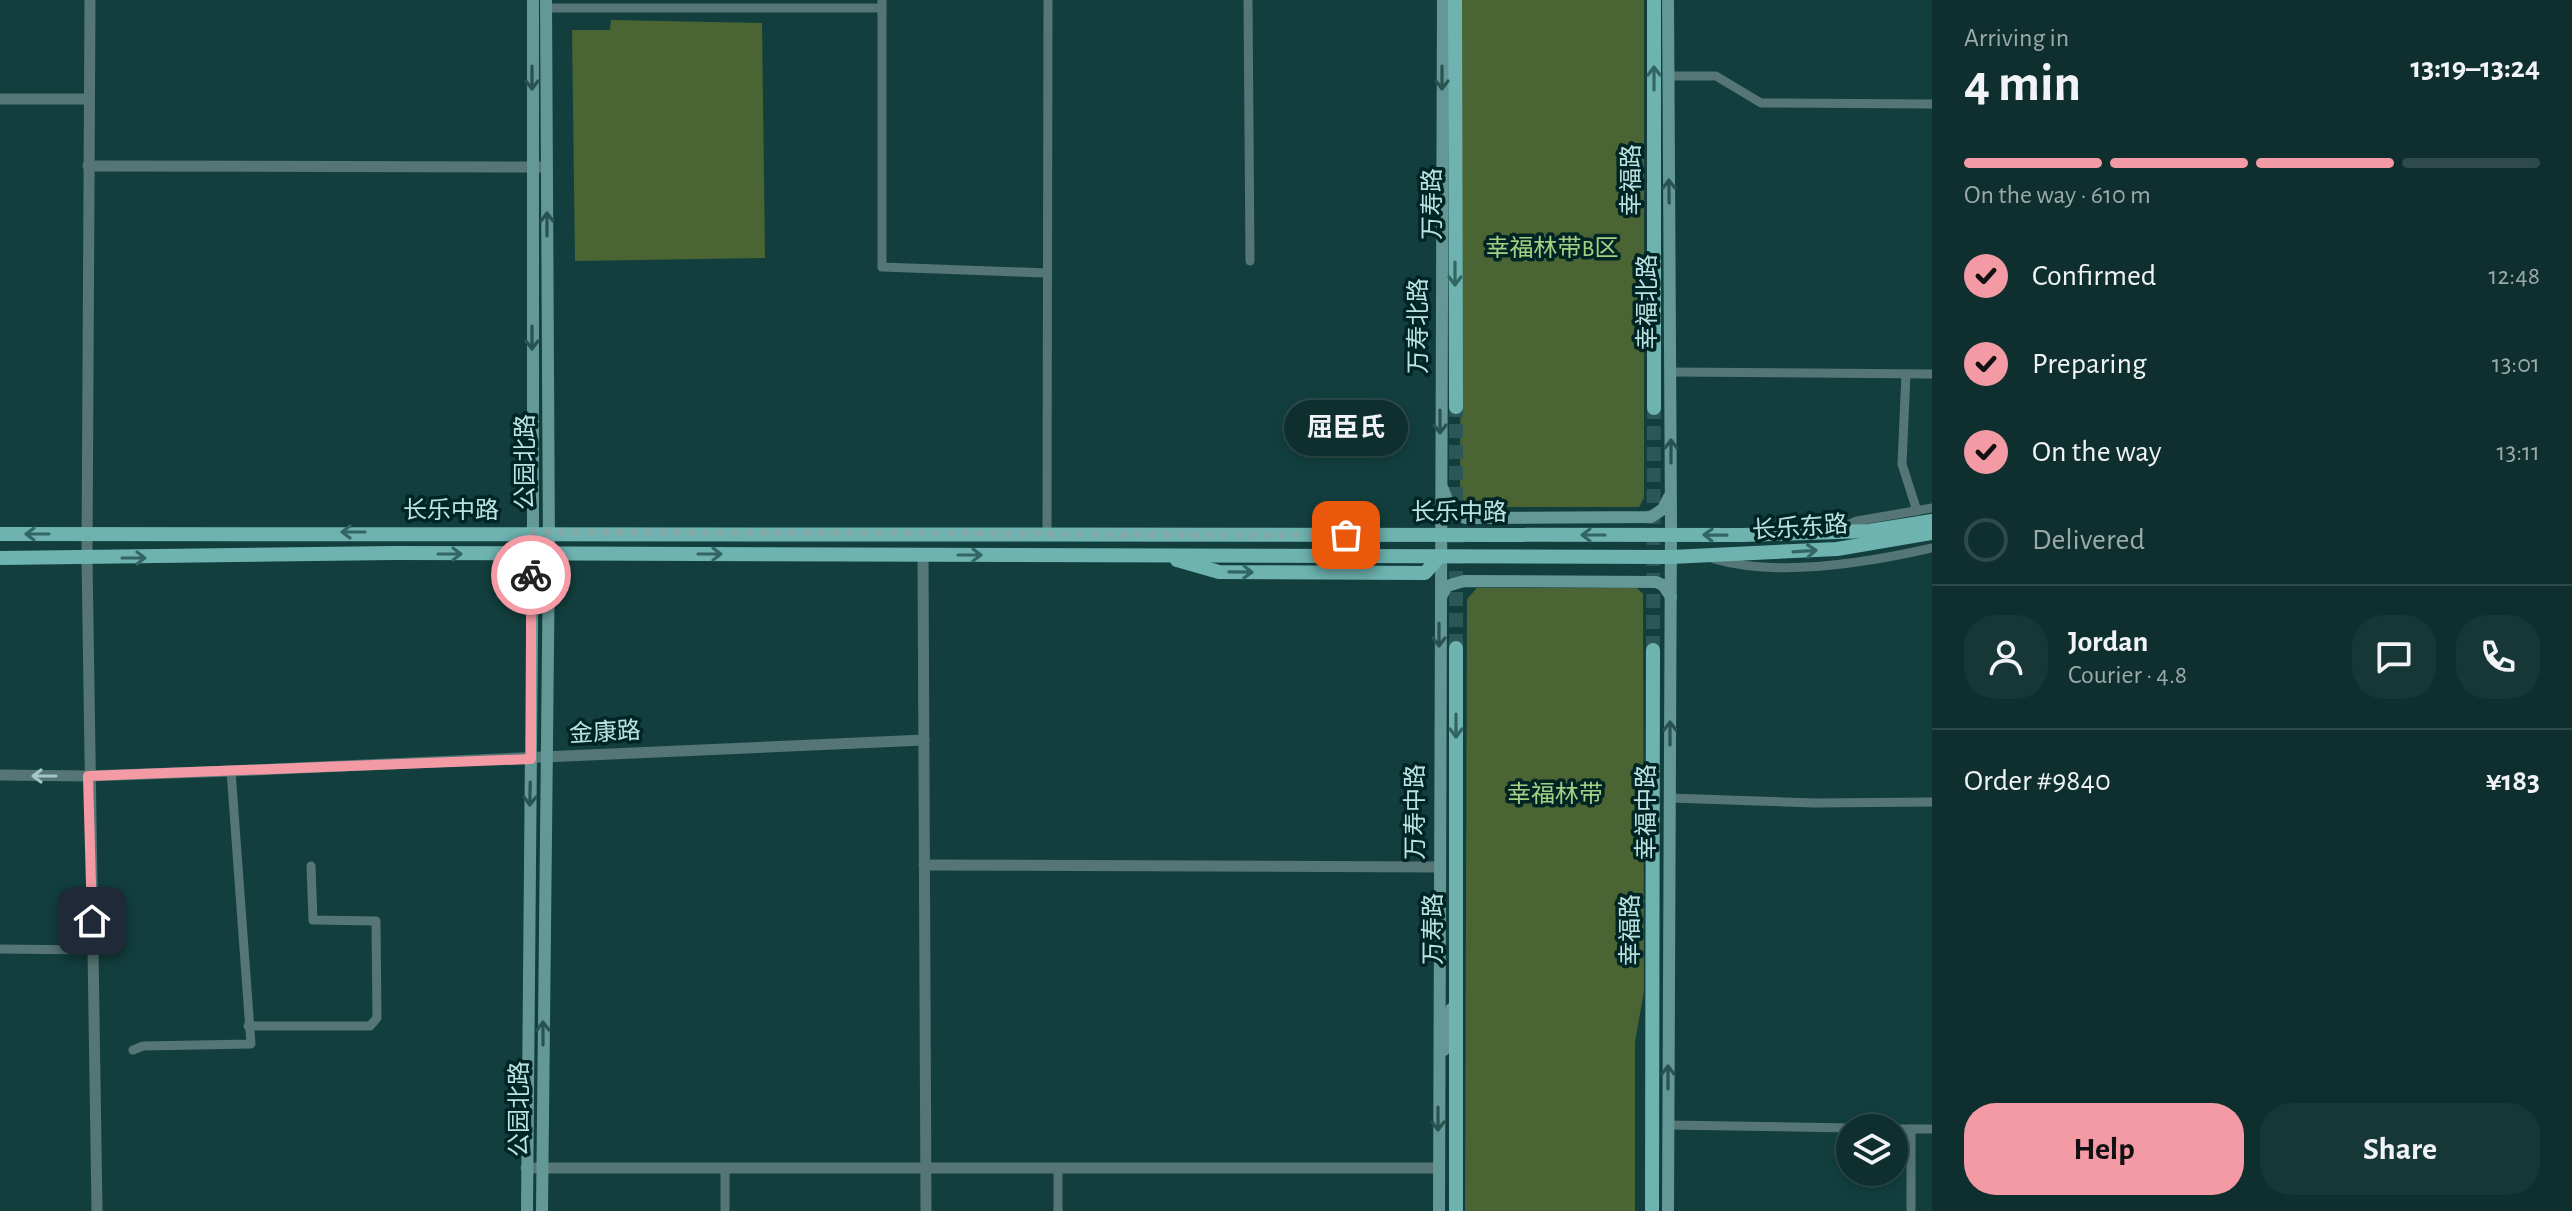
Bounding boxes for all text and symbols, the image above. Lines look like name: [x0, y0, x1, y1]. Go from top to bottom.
text: Arriving in: [1964, 25, 2069, 51]
text: 13:19–13:24: [2410, 53, 2540, 83]
text: 4 min: [1964, 58, 2081, 110]
one-way arrow: [524, 64, 540, 91]
one-way arrow: [1434, 64, 1450, 91]
one-way arrow: [1646, 65, 1662, 92]
street label: 幸福路: [1618, 144, 1644, 216]
street label: 万寿路: [1419, 168, 1445, 240]
one-way arrow: [1661, 178, 1677, 205]
text: On the way · 610 m: [1964, 182, 2151, 208]
one-way arrow: [539, 211, 555, 238]
park label: 幸福林带B区: [1486, 235, 1618, 261]
street label: 幸福北路: [1634, 254, 1660, 350]
icon: check: [1964, 254, 2008, 298]
one-way arrow: [1447, 260, 1463, 287]
text: Confirmed: [2032, 261, 2156, 291]
text: 12:48: [2488, 263, 2540, 289]
street label: 万寿北路: [1405, 278, 1431, 374]
one-way arrow: [524, 324, 540, 351]
icon: check: [1964, 342, 2008, 386]
text: Preparing: [2032, 349, 2147, 379]
text: 13:01: [2492, 351, 2540, 377]
callout: 屈臣氏: [1284, 399, 1408, 455]
one-way arrow: [1432, 408, 1448, 435]
street label: 公园北路: [512, 414, 538, 510]
text: 屈臣氏: [1307, 415, 1385, 441]
icon: check: [1964, 430, 2008, 474]
text: On the way: [2032, 437, 2161, 467]
one-way arrow: [1663, 438, 1678, 465]
text: 13:11: [2497, 439, 2540, 465]
street label: 长乐中路: [403, 497, 499, 523]
street label: 长乐中路: [1411, 499, 1507, 525]
pin: [1312, 501, 1380, 569]
street label: 长乐东路: [1751, 511, 1849, 543]
icon: bag: [1324, 513, 1368, 557]
one-way arrow: [340, 524, 367, 540]
text: Delivered: [2032, 525, 2145, 555]
one-way arrow: [24, 526, 51, 542]
one-way arrow: [1580, 527, 1607, 543]
one-way arrow: [1702, 527, 1729, 543]
courier: [491, 535, 571, 615]
one-way arrow: [1791, 543, 1818, 558]
one-way arrow: [436, 546, 463, 562]
one-way arrow: [696, 546, 723, 562]
one-way arrow: [956, 547, 983, 563]
one-way arrow: [120, 550, 147, 566]
icon: bike: [509, 553, 553, 597]
one-way arrow: [1227, 564, 1254, 580]
button: person: [1964, 615, 2048, 699]
button: chat: [2352, 615, 2436, 699]
button: phone: [2456, 615, 2540, 699]
one-way arrow: [1431, 621, 1447, 648]
text: Jordan: [2068, 627, 2148, 657]
text: Courier · 4.8: [2068, 662, 2187, 688]
one-way arrow: [1448, 712, 1464, 739]
street label: 金康路: [568, 717, 642, 747]
one-way arrow: [1662, 720, 1678, 747]
street label: 万寿中路: [1402, 764, 1428, 860]
street label: 幸福中路: [1633, 764, 1659, 860]
text: Order #9840: [1964, 766, 2111, 796]
text: ¥183: [2486, 766, 2540, 796]
one-way arrow: [31, 768, 58, 784]
one-way arrow: [522, 780, 538, 807]
park label: 幸福林带: [1507, 781, 1603, 807]
pin: [58, 887, 126, 955]
street label: 万寿路: [1420, 893, 1446, 965]
street label: 幸福路: [1617, 894, 1643, 966]
icon: home: [70, 899, 114, 943]
one-way arrow: [535, 1020, 551, 1047]
street label: 公园北路: [506, 1061, 532, 1157]
one-way arrow: [1660, 1064, 1676, 1091]
button: Help: [1964, 1103, 2244, 1195]
button: Share: [2260, 1103, 2540, 1195]
one-way arrow: [1431, 1105, 1446, 1132]
map controls: [1836, 1114, 1908, 1186]
button: layers: [1836, 1114, 1908, 1186]

